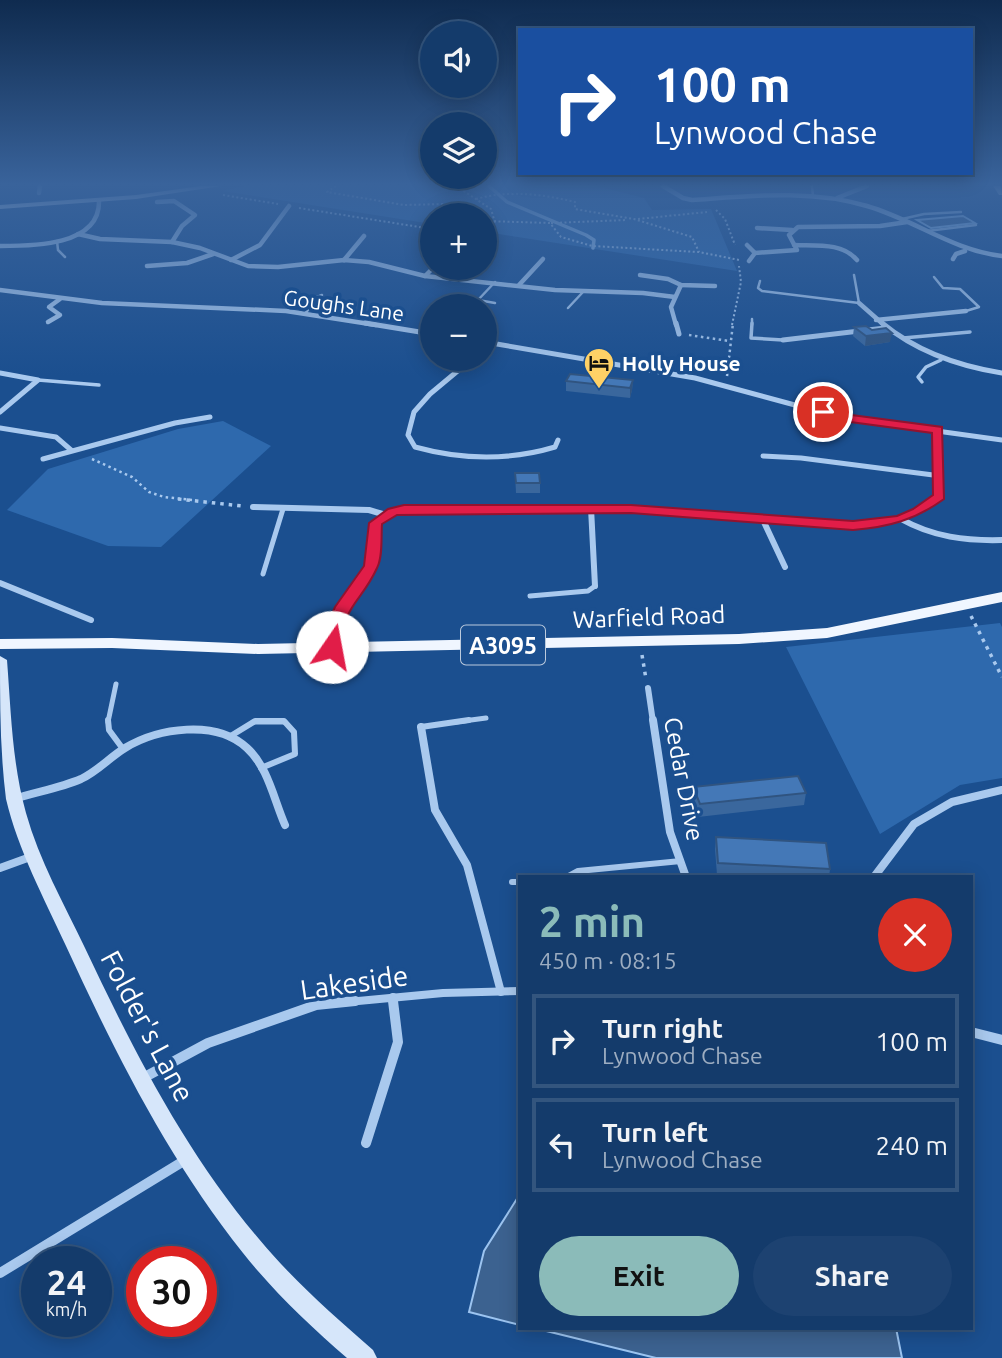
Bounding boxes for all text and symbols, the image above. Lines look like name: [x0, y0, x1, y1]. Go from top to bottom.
map controls: [420, 21, 497, 371]
button: sound: [420, 21, 497, 98]
icon: right: [539, 56, 630, 147]
text: 100 m: [654, 56, 791, 111]
button: layers: [420, 112, 497, 189]
text: Lynwood Chase: [654, 114, 878, 150]
button: +: [420, 203, 497, 280]
street label: Goughs Lane: [282, 285, 406, 325]
button: −: [420, 294, 497, 371]
hotel icon: Holly House: [582, 346, 616, 390]
place label: Holly House: [622, 351, 741, 375]
pin: [793, 382, 853, 442]
icon: arrive: [804, 393, 842, 431]
street label: Warfield Road: [572, 601, 726, 633]
position arrow: [295, 610, 369, 684]
road number: A3095: [461, 625, 545, 664]
street label: Cedar Drive: [659, 715, 709, 843]
text: 2 min: [539, 898, 645, 945]
button: close: [878, 898, 952, 972]
street label: Folder's Lane: [95, 945, 201, 1107]
text: 450 m · 08:15: [539, 948, 677, 973]
street label: Lakeside: [298, 959, 410, 1005]
text: Turn right: [602, 1014, 723, 1043]
icon: right: [543, 1022, 581, 1060]
text: 100 m: [876, 1027, 948, 1056]
text: Lynwood Chase: [602, 1043, 763, 1068]
text: Turn left: [602, 1118, 708, 1147]
icon: left: [543, 1126, 581, 1164]
text: 240 m: [876, 1131, 948, 1160]
text: Lynwood Chase: [602, 1147, 763, 1172]
button: Exit: [539, 1236, 739, 1316]
button: Share: [753, 1236, 952, 1316]
speed limit sign: 30: [126, 1246, 217, 1337]
text: 24: [47, 1262, 86, 1302]
text: km/h: [46, 1299, 87, 1319]

